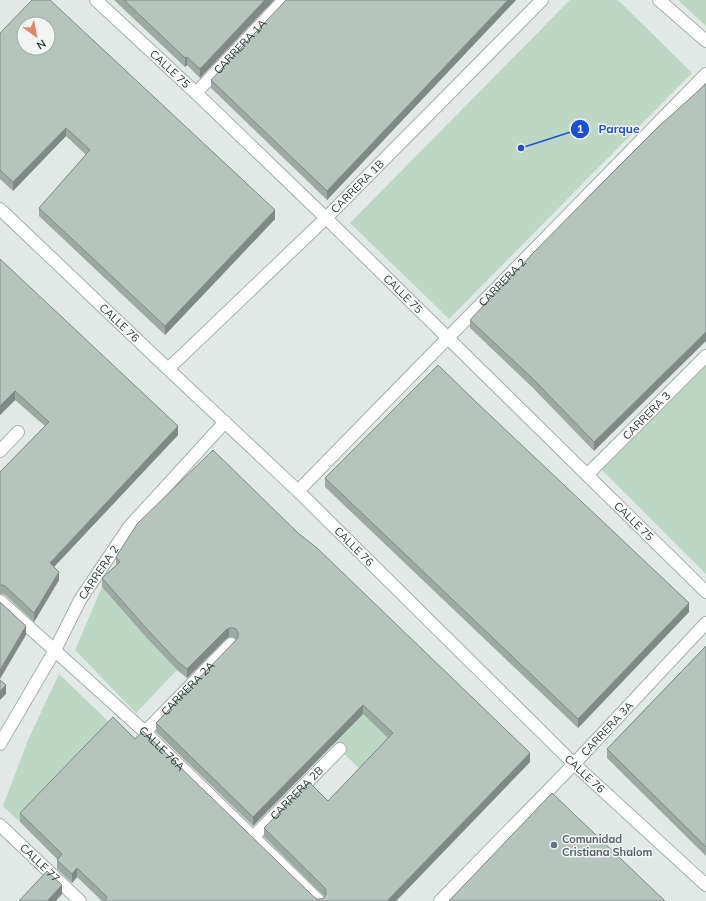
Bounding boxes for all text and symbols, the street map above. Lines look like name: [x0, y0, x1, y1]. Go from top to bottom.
north arrow: [16, 16, 56, 56]
street label: CARRERA 1A: [211, 16, 269, 77]
text: N: [34, 36, 49, 53]
street label: CALLE 75: [147, 47, 193, 91]
callout: Parque: [570, 117, 647, 141]
text: 1: [576, 121, 584, 136]
text: Parque: [599, 121, 640, 136]
street label: CARRERA 1B: [328, 157, 387, 216]
street label: CARRERA 2: [475, 255, 529, 309]
street label: CALLE 75: [380, 271, 426, 317]
street label: CALLE 76: [97, 300, 143, 345]
street label: CARRERA 3: [619, 389, 673, 443]
street label: CALLE 75: [611, 499, 657, 544]
street label: CALLE 76: [331, 524, 377, 569]
street label: CARRERA 2: [75, 542, 122, 602]
street label: CARRERA 2A: [158, 658, 217, 718]
street label: CARRERA 3A: [578, 698, 636, 759]
street label: CALLE 76A: [136, 723, 188, 774]
street label: CALLE 76: [562, 752, 608, 796]
street label: CARRERA 2B: [267, 763, 326, 823]
place label: Comunidad Cristiana Shalom: [562, 832, 652, 859]
marker: Comunidad Cristiana Shalom: [549, 840, 559, 850]
street label: CALLE 77: [17, 841, 63, 885]

